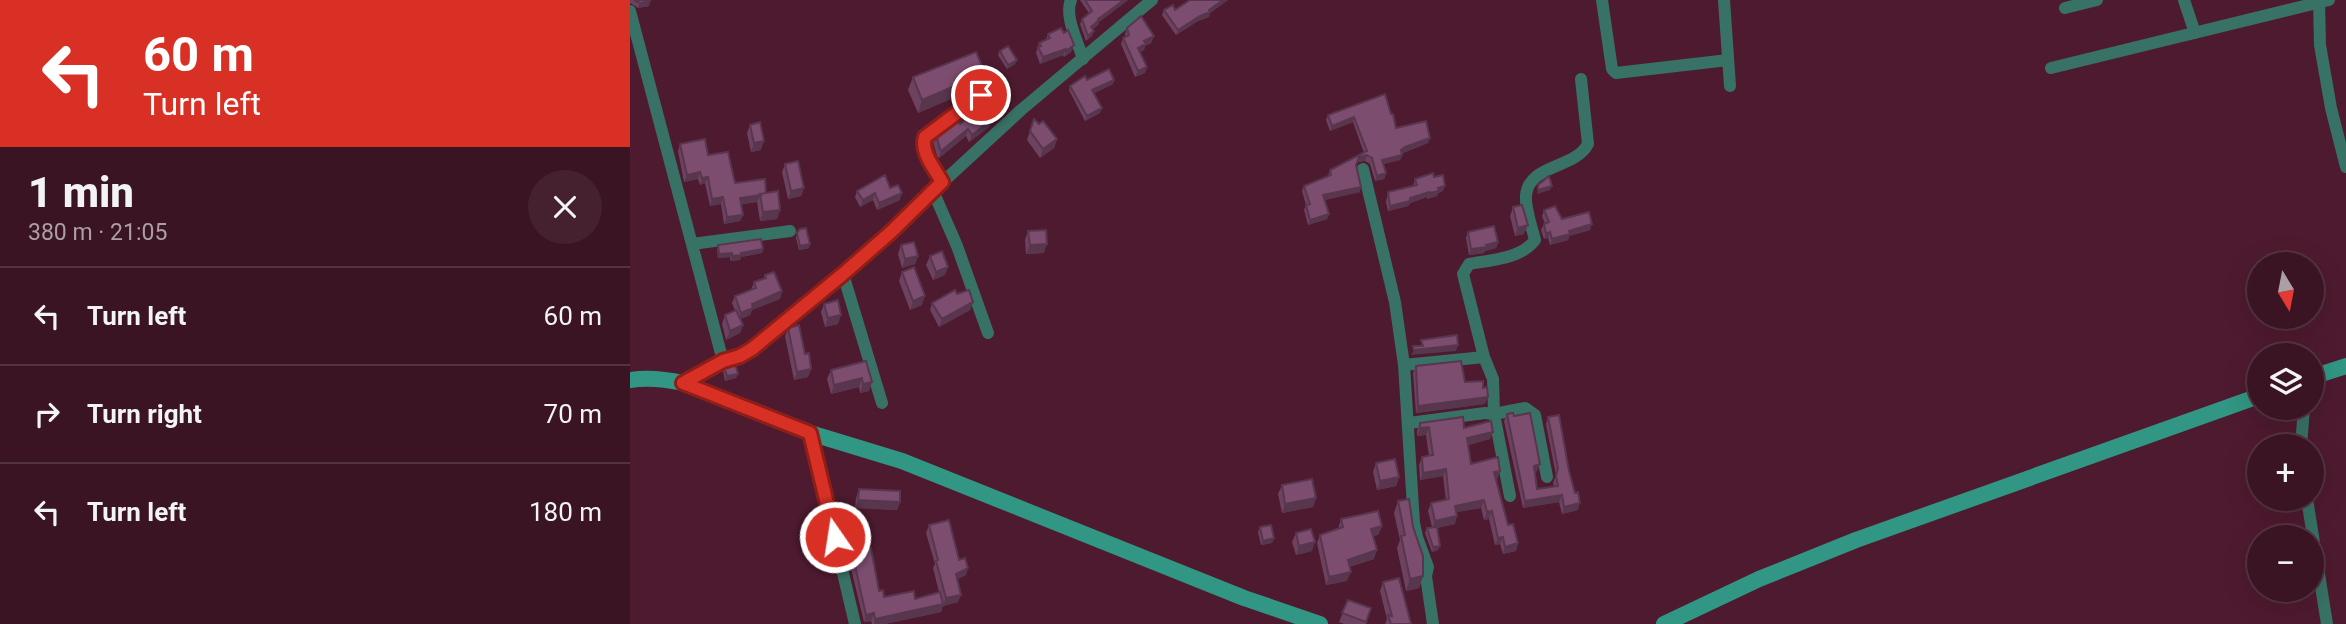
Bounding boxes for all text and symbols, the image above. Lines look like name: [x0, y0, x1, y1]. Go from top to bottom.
text: 60 m: [143, 26, 254, 83]
icon: left: [28, 28, 119, 119]
pin: [951, 65, 1011, 125]
icon: arrive: [962, 76, 1000, 114]
text: Turn left: [143, 85, 261, 123]
text: 1 min: [28, 168, 134, 217]
button: close: [528, 170, 602, 244]
text: 380 m · 21:05: [28, 219, 167, 246]
north arrow: [2247, 252, 2324, 329]
map controls: [2247, 252, 2324, 602]
icon: left: [28, 297, 66, 335]
text: Turn left: [87, 301, 186, 331]
text: 60 m: [544, 301, 602, 331]
button: layers: [2247, 343, 2324, 420]
icon: right: [28, 395, 66, 433]
text: Turn right: [87, 399, 202, 429]
text: 70 m: [544, 399, 602, 429]
button: +: [2247, 434, 2324, 511]
icon: left: [28, 493, 66, 531]
text: Turn left: [87, 497, 186, 527]
text: 180 m: [529, 497, 602, 527]
position arrow: [798, 500, 872, 574]
button: −: [2247, 525, 2324, 602]

